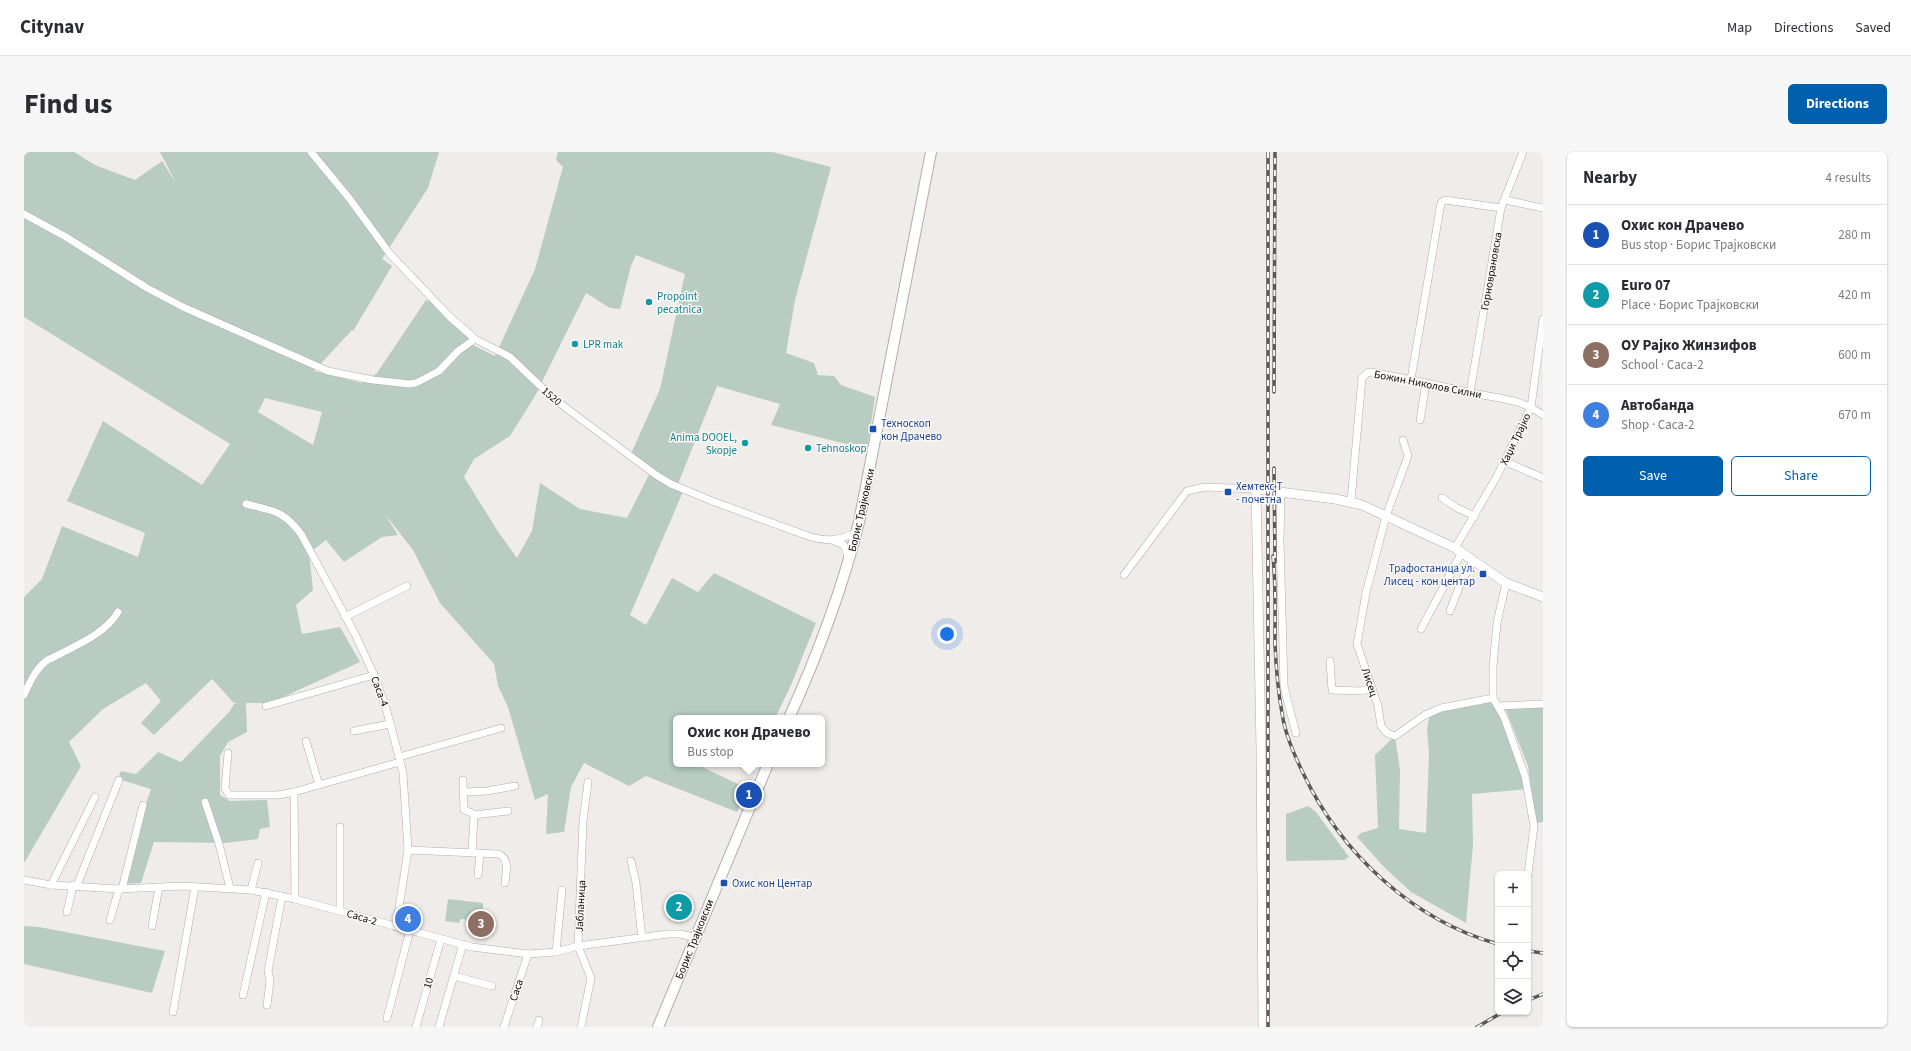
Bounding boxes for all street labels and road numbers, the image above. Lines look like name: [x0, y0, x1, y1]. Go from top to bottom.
street label: Горноврановска: [1477, 231, 1506, 311]
street label: Божин Николов Силни: [1373, 367, 1483, 402]
street label: 1520: [538, 384, 565, 409]
street label: Хаџи Трајко: [1496, 411, 1535, 468]
street label: Борис Трајковски: [845, 467, 878, 553]
street label: Лисец: [1358, 666, 1381, 699]
street label: Саса-4: [367, 674, 392, 709]
street label: Јабланица: [572, 880, 589, 932]
street label: Борис Трајковски: [672, 897, 717, 981]
street label: Саса-2: [345, 906, 379, 929]
street label: 10: [420, 976, 437, 990]
street label: Саса: [506, 977, 527, 1003]

